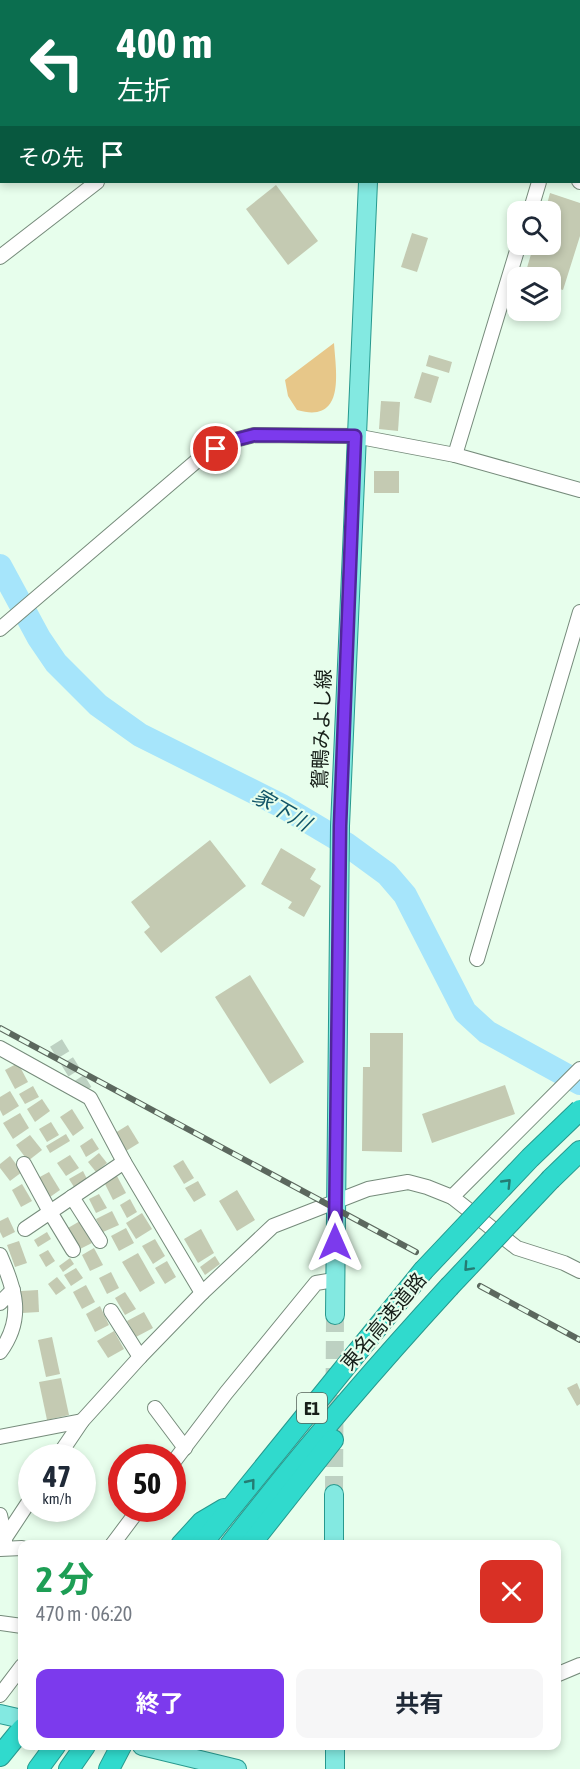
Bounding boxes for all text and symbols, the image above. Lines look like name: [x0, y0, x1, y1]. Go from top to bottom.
text: 400 m: [117, 19, 212, 67]
icon: left: [18, 24, 96, 102]
text: 左折: [117, 75, 171, 106]
icon: arrive: [96, 138, 129, 171]
text: その先: [18, 144, 84, 170]
map controls: [507, 201, 561, 321]
button: search: [507, 201, 561, 255]
button: layers: [507, 267, 561, 321]
pin: [190, 423, 241, 474]
icon: arrive: [199, 432, 232, 465]
street label: 鴛鴨みよし線: [307, 669, 335, 789]
water label: 家下川: [249, 783, 317, 836]
one-way arrow: [500, 1180, 511, 1190]
position arrow: [303, 1210, 367, 1274]
one-way arrow: [464, 1261, 475, 1271]
street label: 東名高速道路: [336, 1268, 430, 1374]
road number: E1: [297, 1393, 327, 1423]
speed limit sign: 50: [108, 1444, 186, 1522]
text: 47: [43, 1459, 71, 1493]
one-way arrow: [243, 1478, 254, 1489]
text: km/h: [42, 1490, 72, 1507]
text: 2 分: [36, 1558, 94, 1600]
button: close: [480, 1560, 543, 1623]
text: 470 m · 06:20: [36, 1602, 132, 1625]
button: 終了: [36, 1669, 284, 1738]
button: 共有: [296, 1669, 543, 1738]

